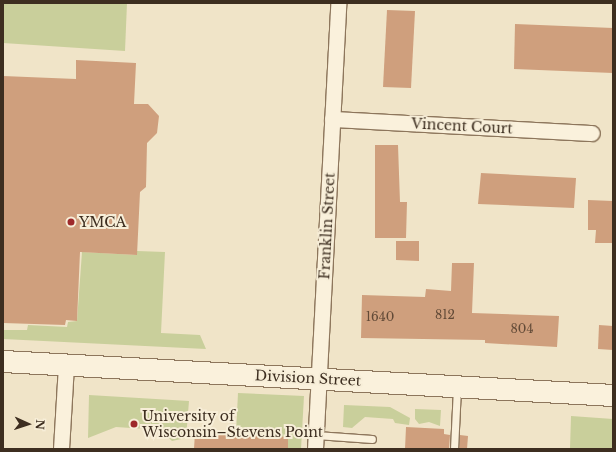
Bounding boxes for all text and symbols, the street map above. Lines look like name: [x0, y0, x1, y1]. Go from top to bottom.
street label: Vincent Court: [411, 115, 513, 137]
street label: Franklin Street: [316, 172, 338, 280]
place label: YMCA: [79, 214, 126, 230]
marker: YMCA: [66, 217, 76, 227]
house number: 812: [435, 308, 455, 322]
house number: 1640: [366, 310, 394, 324]
house number: 804: [511, 322, 533, 336]
street label: Division Street: [254, 367, 362, 389]
north arrow: [8, 404, 48, 444]
place label: University of Wisconsin–Stevens Point: [142, 408, 323, 440]
text: N: [33, 419, 47, 430]
marker: University of Wisconsin–Stevens Point: [129, 419, 139, 429]

